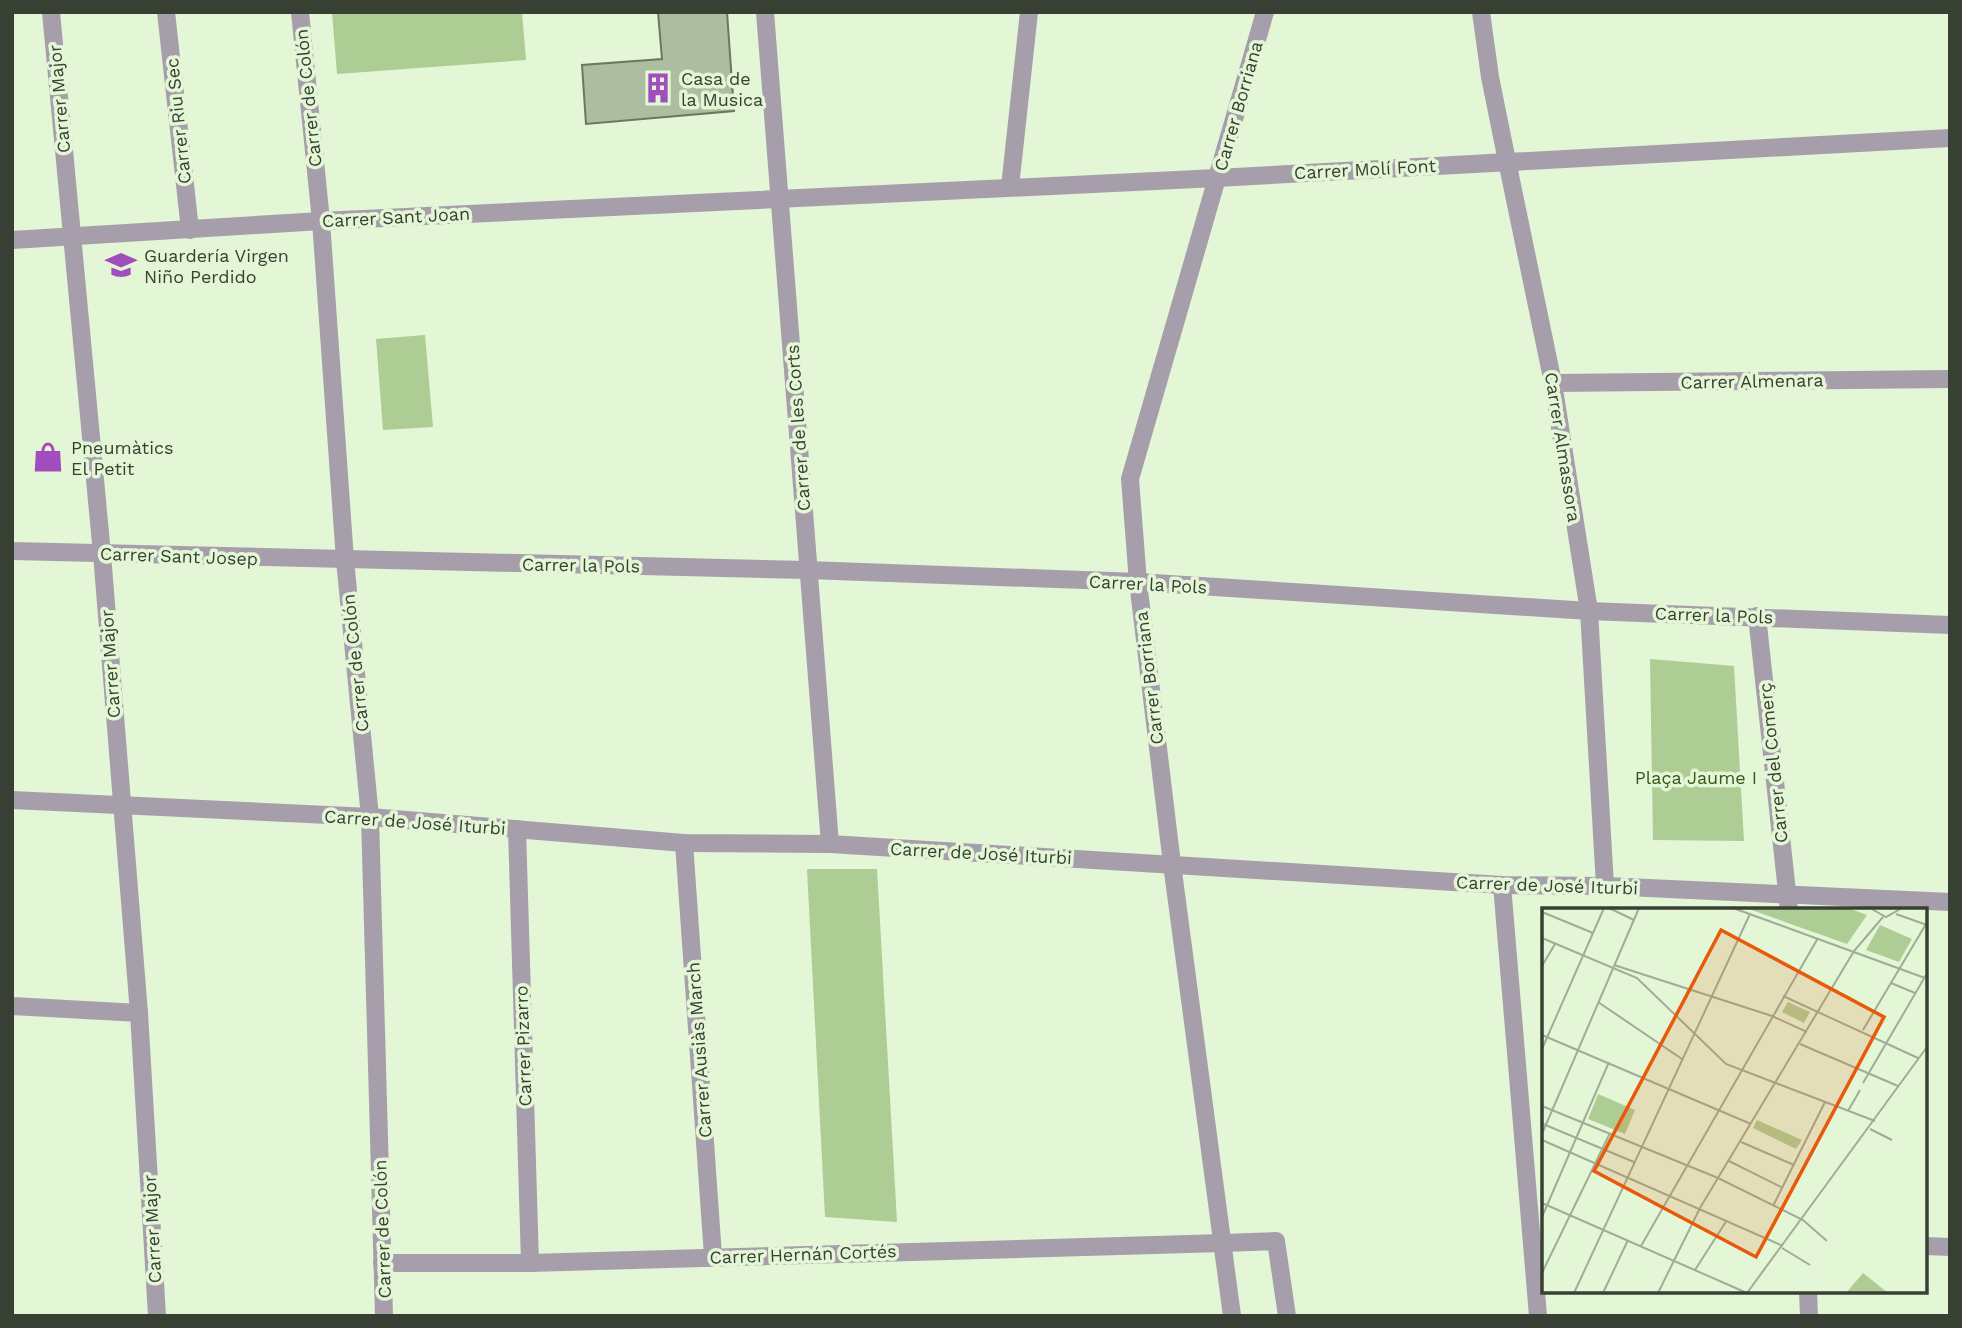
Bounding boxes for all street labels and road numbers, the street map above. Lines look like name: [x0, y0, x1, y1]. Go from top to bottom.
street label: Carrer de Colón: [290, 28, 326, 168]
street label: Carrer Borriana: [1209, 39, 1267, 173]
street label: Carrer Major: [44, 44, 74, 154]
street label: Carrer Riu Sec: [161, 57, 195, 185]
street label: Carrer Molí Font: [1293, 155, 1437, 183]
street label: Carrer Sant Joan: [321, 203, 471, 231]
street label: Carrer de les Corts: [782, 344, 814, 512]
street label: Carrer Almenara: [1680, 369, 1824, 393]
street label: Carrer Almassora: [1541, 371, 1585, 523]
street label: Carrer Sant Josep: [100, 543, 258, 569]
street label: Carrer la Pols: [522, 553, 640, 577]
street label: Carrer la Pols: [1088, 570, 1208, 598]
street label: Carrer de Colón: [337, 593, 373, 733]
street label: Carrer la Pols: [1654, 602, 1774, 628]
street label: Carrer Major: [96, 609, 124, 719]
street label: Carrer Borriana: [1130, 610, 1168, 746]
street label: Carrer del Comerç: [1754, 682, 1792, 844]
street label: Carrer de José Iturbi: [323, 805, 507, 839]
street label: Carrer de José Iturbi: [890, 838, 1072, 868]
street label: Carrer de José Iturbi: [1456, 871, 1638, 899]
street label: Carrer Ausiàs March: [682, 961, 716, 1139]
street label: Carrer Pizarro: [510, 985, 536, 1107]
street label: Carrer de Colón: [369, 1159, 395, 1299]
street label: Carrer Major: [139, 1174, 165, 1284]
street label: Carrer Hernán Cortés: [709, 1240, 897, 1268]

